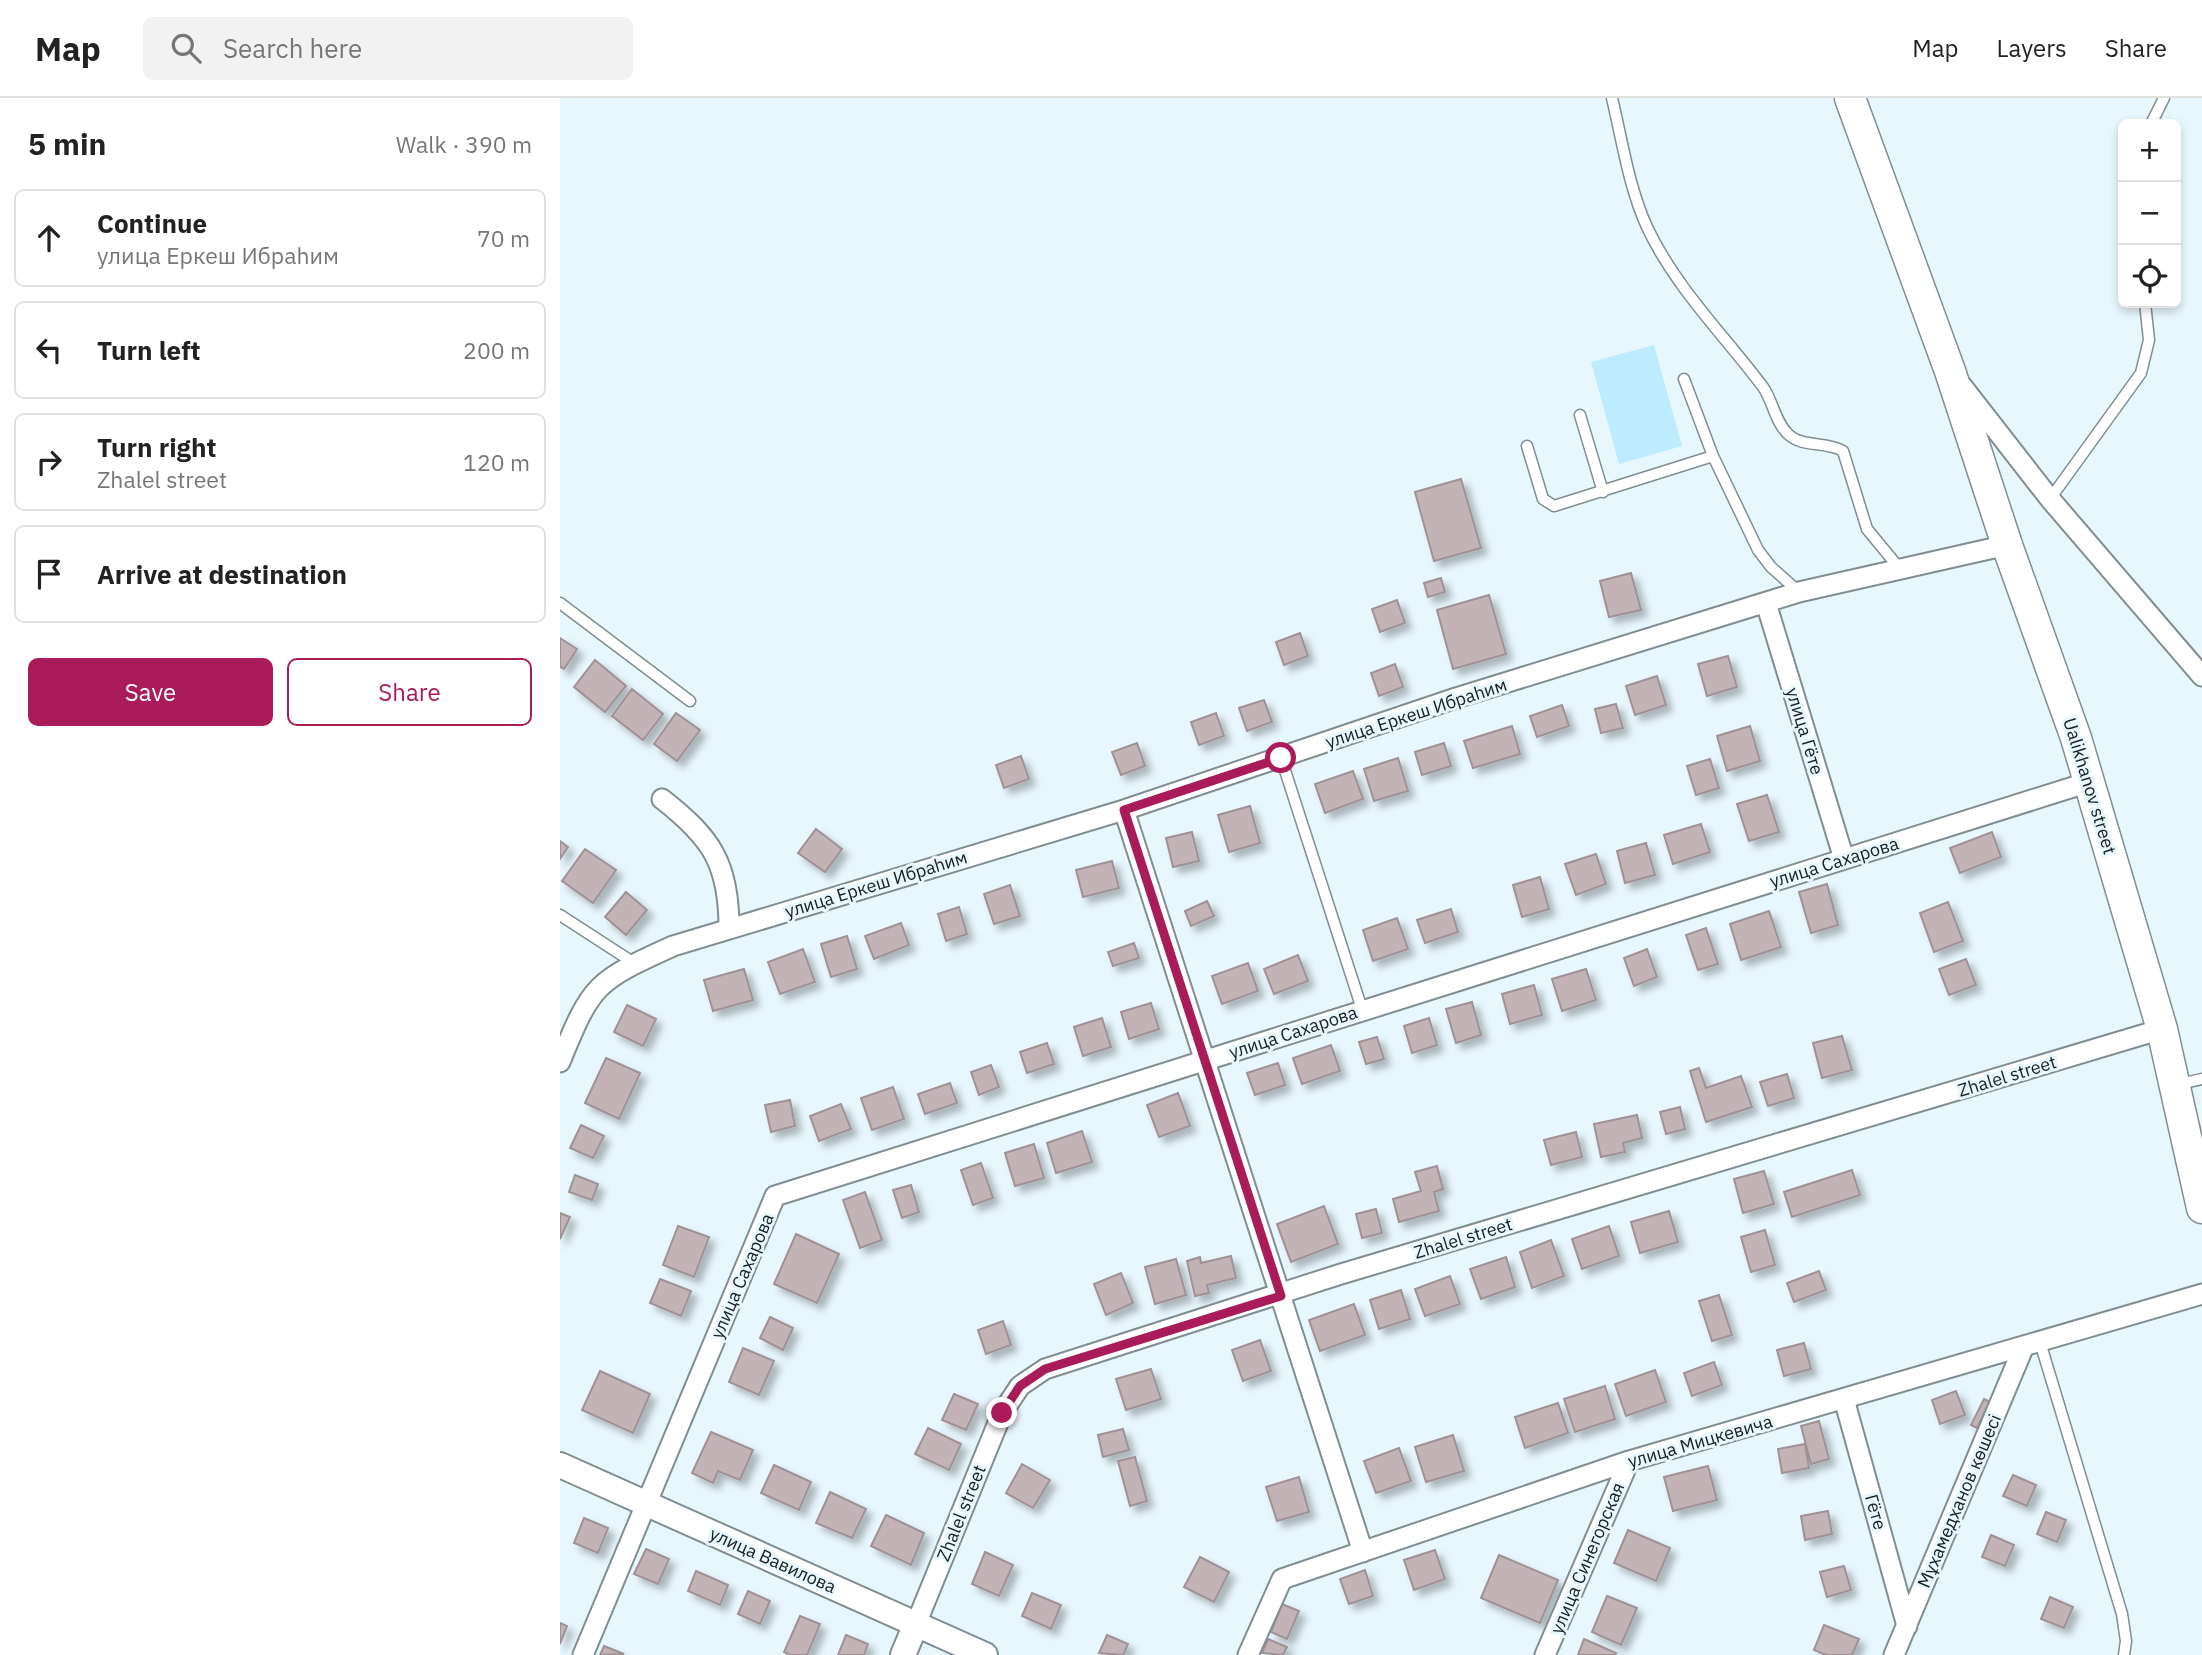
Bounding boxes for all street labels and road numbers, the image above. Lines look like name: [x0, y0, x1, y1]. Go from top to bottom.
street label: улица Еркеш Ибраһим: [1322, 673, 1510, 753]
street label: улица Гёте: [1781, 685, 1829, 777]
street label: Ualikhanov street: [2058, 715, 2122, 857]
street label: улица Сахарова: [1767, 831, 1902, 893]
street label: улица Еркеш Ибраһим: [782, 845, 970, 923]
street label: улица Сахарова: [1226, 1000, 1361, 1064]
street label: Zhalel street: [1955, 1050, 2059, 1102]
street label: улица Сахарова: [705, 1210, 779, 1342]
street label: Zhalel street: [1411, 1212, 1515, 1264]
street label: улица Мицкевича: [1625, 1409, 1775, 1473]
street label: Мұхамедханов көшесі: [1912, 1411, 2006, 1591]
street label: Zhalel street: [931, 1462, 991, 1564]
street label: улица Синегорская: [1545, 1479, 1629, 1637]
street label: Гёте: [1860, 1492, 1892, 1532]
street label: улица Вавилова: [706, 1522, 840, 1598]

